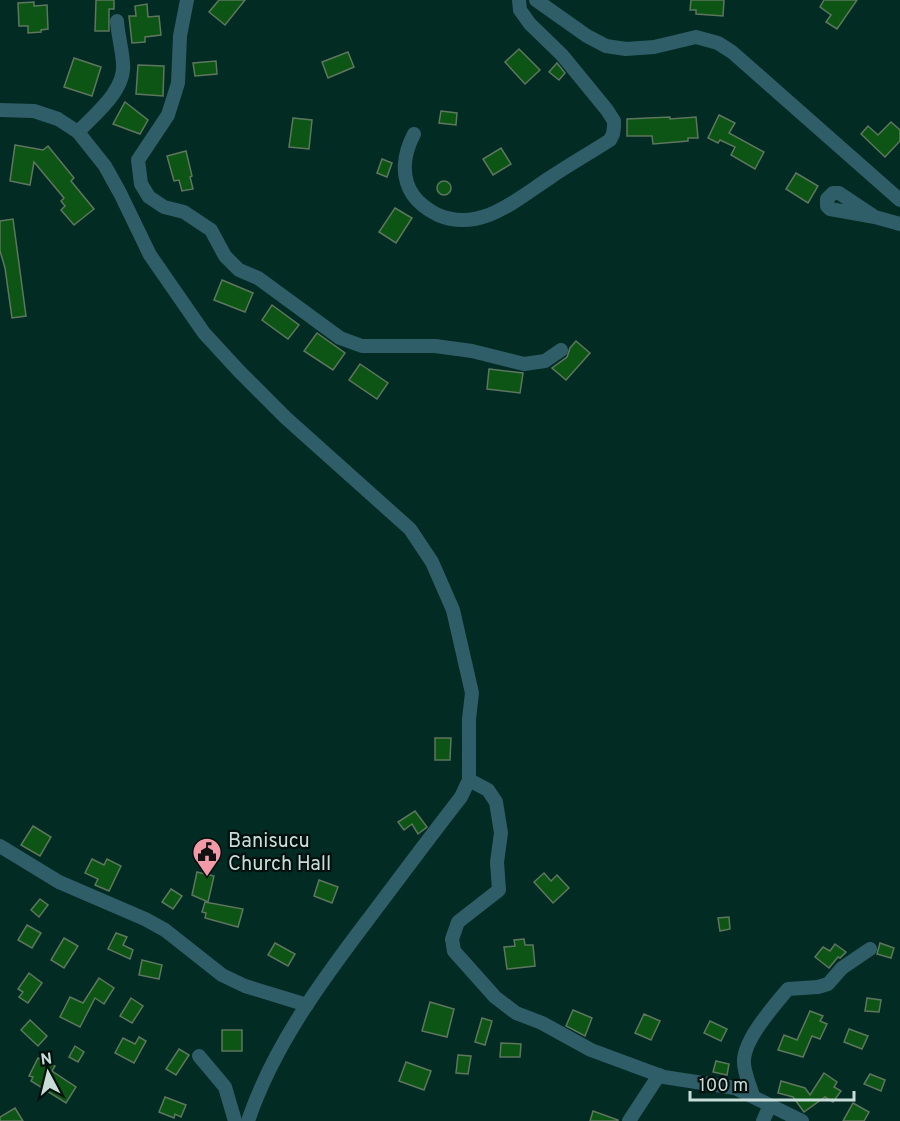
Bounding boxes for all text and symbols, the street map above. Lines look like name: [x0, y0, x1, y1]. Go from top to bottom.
place label: Banisucu Church Hall: [228, 829, 331, 878]
public building icon: Banisucu Church Hall: [191, 836, 223, 878]
north arrow: [18, 1043, 78, 1103]
text: N: [39, 1049, 53, 1071]
scale bar: [690, 1064, 854, 1102]
text: 100 m: [699, 1075, 748, 1098]

